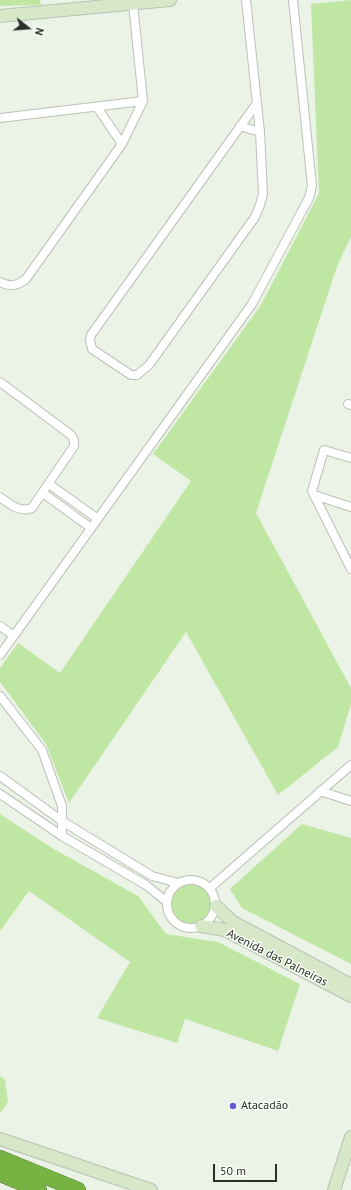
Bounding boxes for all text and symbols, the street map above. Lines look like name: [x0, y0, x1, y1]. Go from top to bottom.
north arrow: [8, 8, 48, 48]
text: N: [32, 26, 47, 37]
street label: Avenida das Palneiras: [224, 926, 330, 990]
place label: Atacadão: [241, 1099, 288, 1113]
marker: Atacadão: [228, 1101, 238, 1111]
scale bar: [215, 1156, 279, 1182]
text: 50 m: [220, 1163, 246, 1178]

